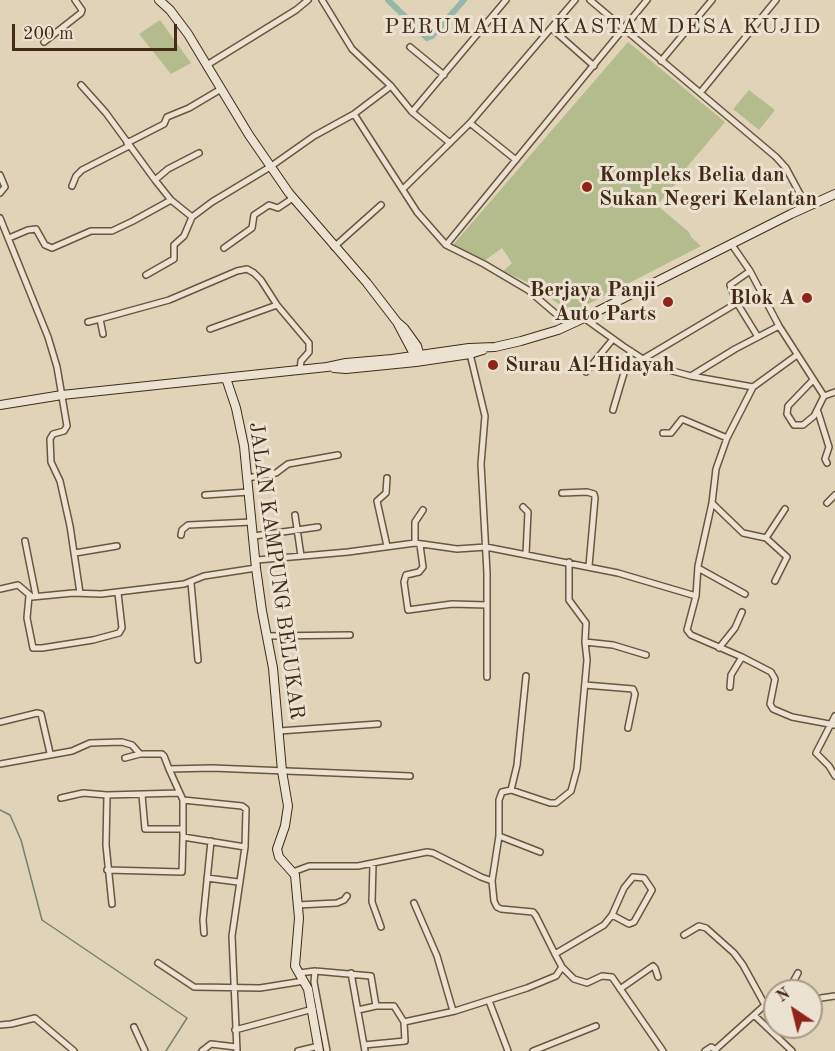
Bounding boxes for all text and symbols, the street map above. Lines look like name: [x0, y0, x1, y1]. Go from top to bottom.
scale bar: [15, 12, 180, 50]
district label: PERUMAHAN KASTAM DESA KUJID: [384, 14, 822, 40]
text: 200 m: [23, 25, 74, 43]
place label: Kompleks Belia dan Sukan Negeri Kelantan: [599, 162, 817, 212]
marker: Kompleks Belia dan Sukan Negeri Kelantan: [580, 180, 594, 194]
place label: Berjaya Panji Auto Parts: [529, 277, 656, 327]
place label: Blok A: [730, 285, 795, 311]
marker: Blok A: [800, 291, 814, 305]
marker: Berjaya Panji Auto Parts: [661, 295, 675, 309]
place label: Surau Al-Hidayah: [505, 352, 674, 378]
marker: Surau Al-Hidayah: [486, 358, 500, 372]
street label: JALAN KAMPUNG BELUKAR: [243, 421, 309, 721]
north arrow: [763, 979, 823, 1039]
text: N: [774, 986, 793, 1006]

